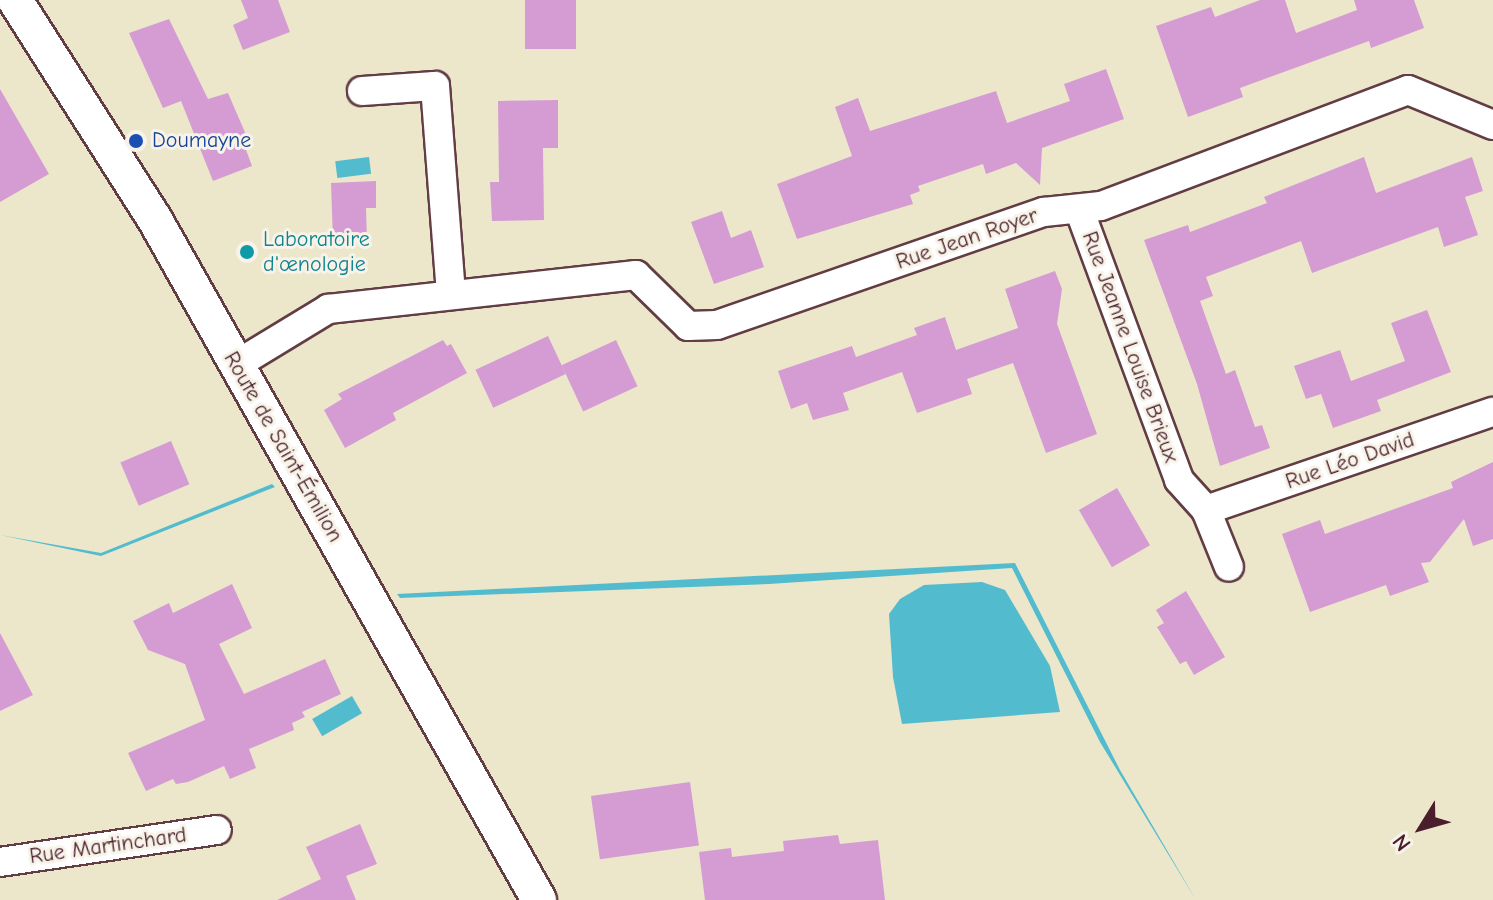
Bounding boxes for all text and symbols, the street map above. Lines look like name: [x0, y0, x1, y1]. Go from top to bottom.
place label: Doumayne: [152, 128, 251, 154]
marker: Doumayne: [127, 132, 145, 150]
street label: Rue Jean Royer: [893, 202, 1041, 276]
place label: Laboratoire d'œnologie: [263, 226, 370, 278]
street label: Rue Jeanne Louise Brieux: [1076, 228, 1184, 466]
marker: Laboratoire d'œnologie: [238, 243, 256, 261]
street label: Route de Saint-Émilion: [218, 347, 348, 547]
street label: Rue Léo David: [1282, 427, 1418, 495]
north arrow: [1381, 788, 1461, 868]
street label: Rue Martinchard: [28, 822, 188, 870]
text: N: [1387, 829, 1417, 856]

